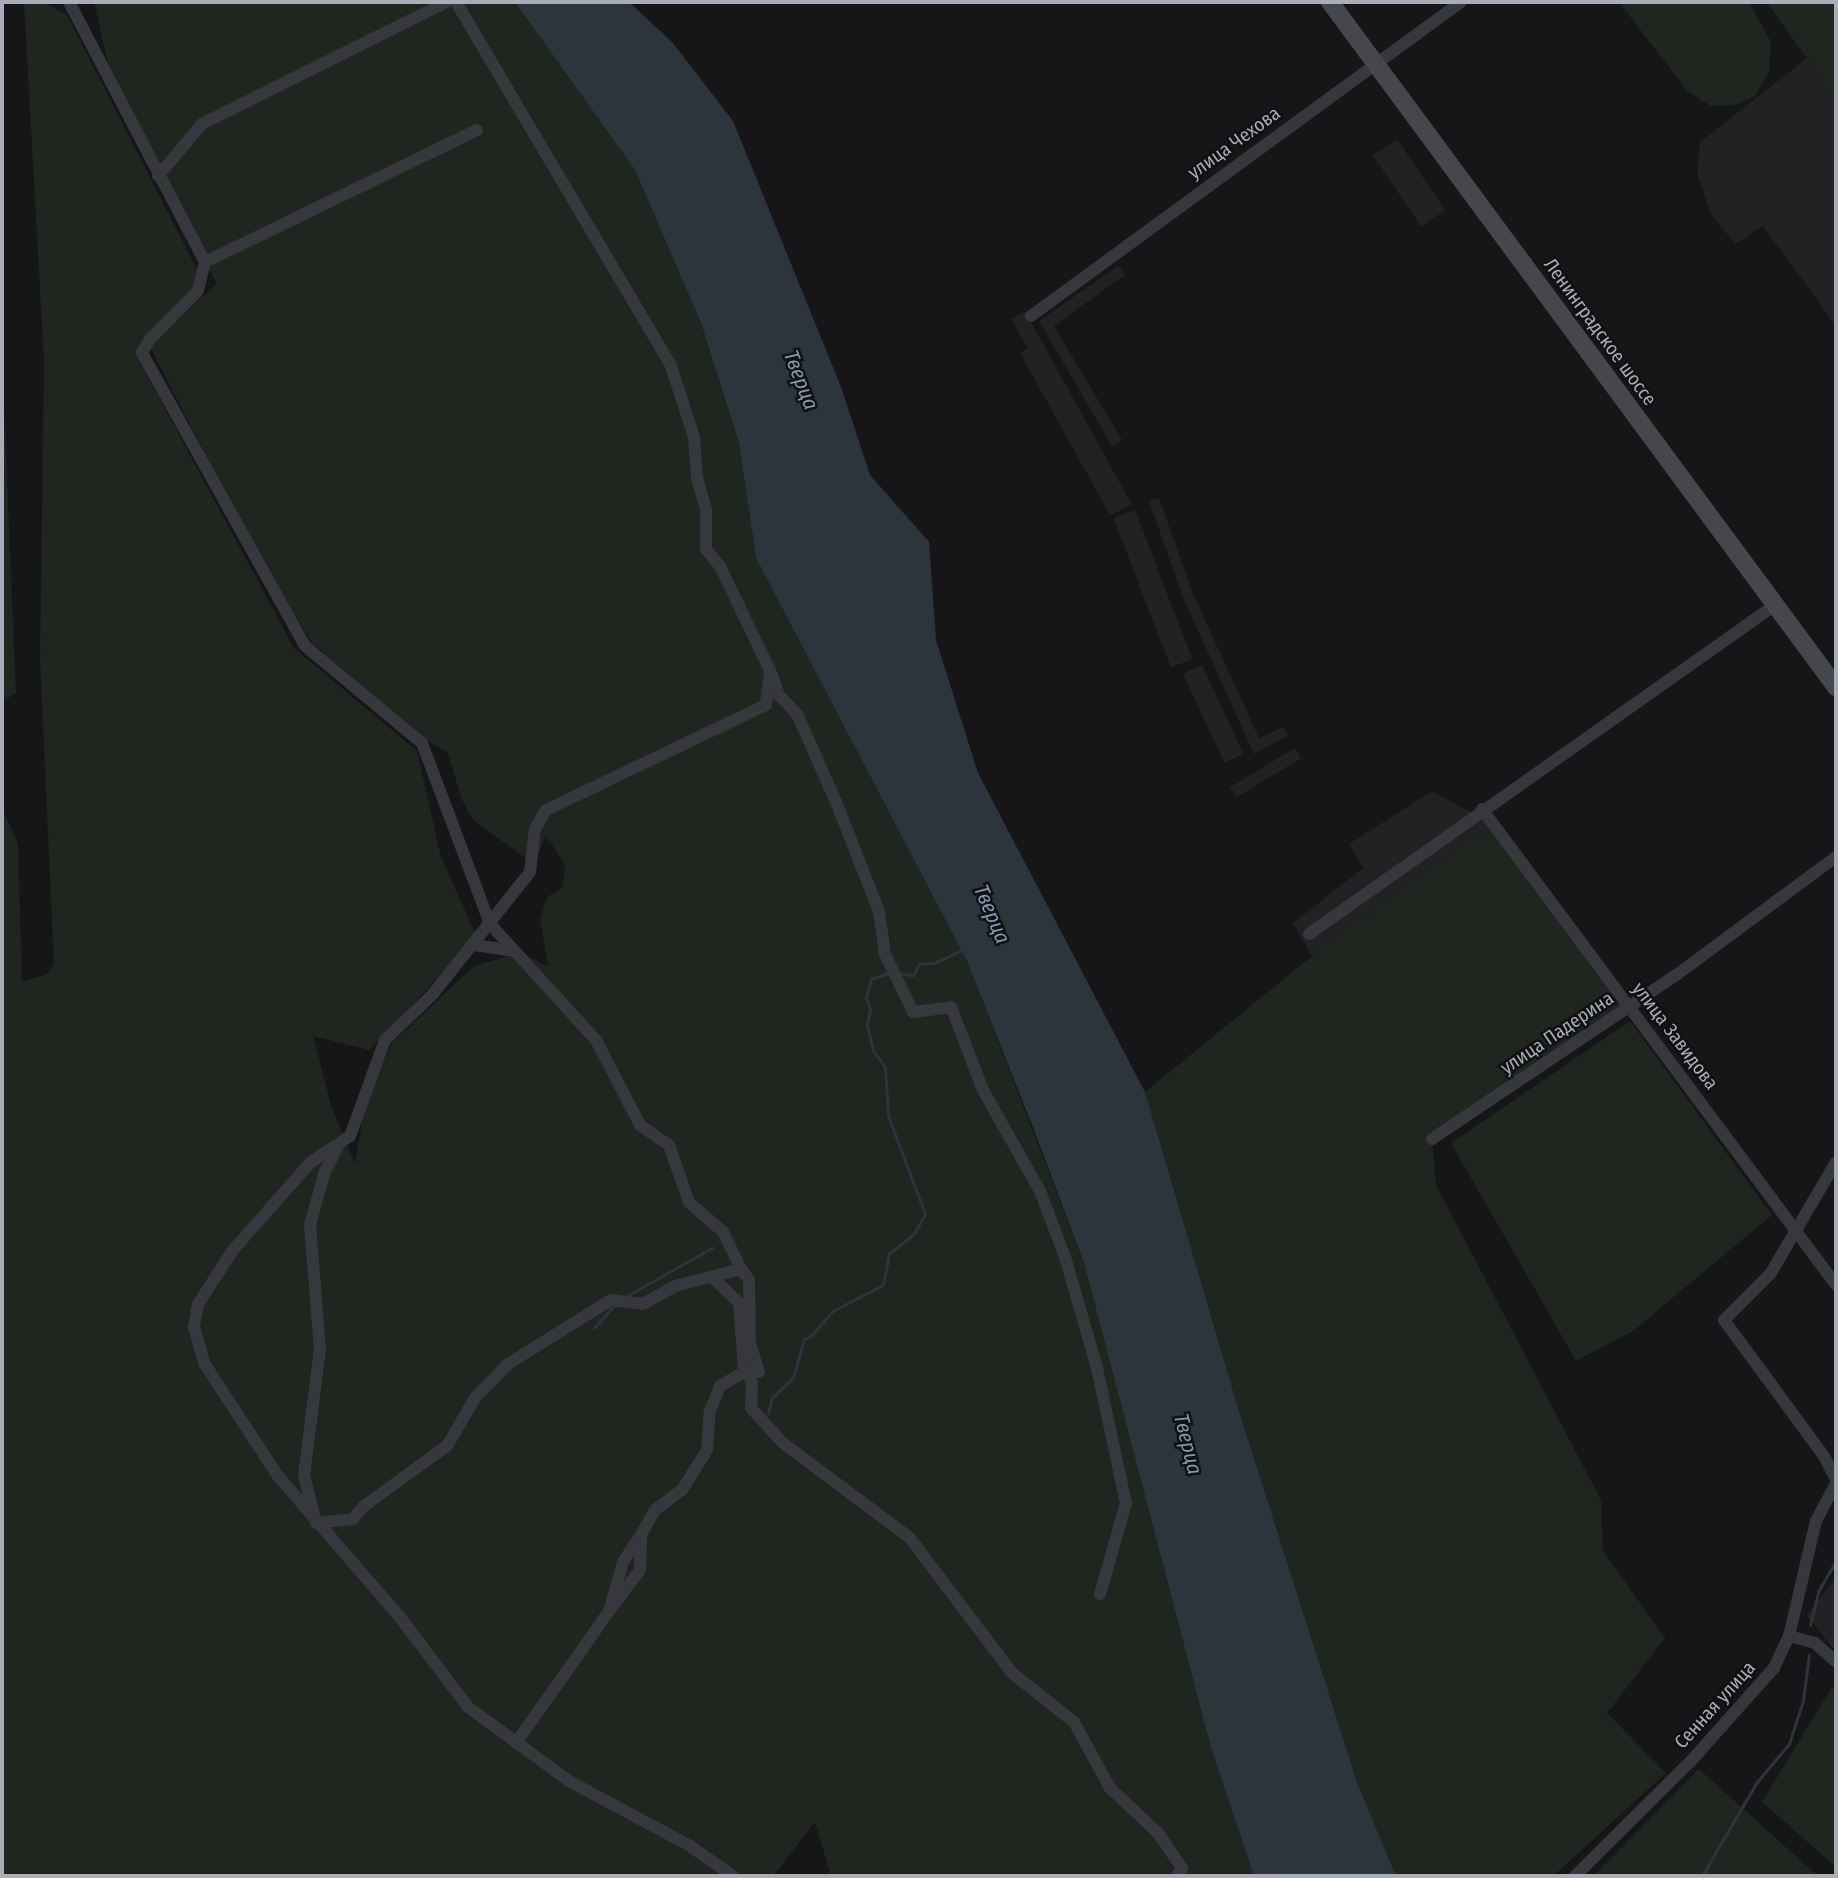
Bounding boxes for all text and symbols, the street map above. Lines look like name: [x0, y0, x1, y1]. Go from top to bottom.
street label: улица Чехова: [1183, 102, 1285, 184]
street label: Ленинградское шоссе: [1539, 254, 1661, 410]
water label: Тверца: [778, 347, 824, 413]
water label: Тверца: [968, 881, 1016, 947]
street label: улица Завидова: [1627, 978, 1723, 1094]
street label: улица Падерина: [1496, 987, 1618, 1079]
water label: Тверца: [1168, 1411, 1208, 1477]
street label: Сенная улица: [1670, 1657, 1760, 1753]

